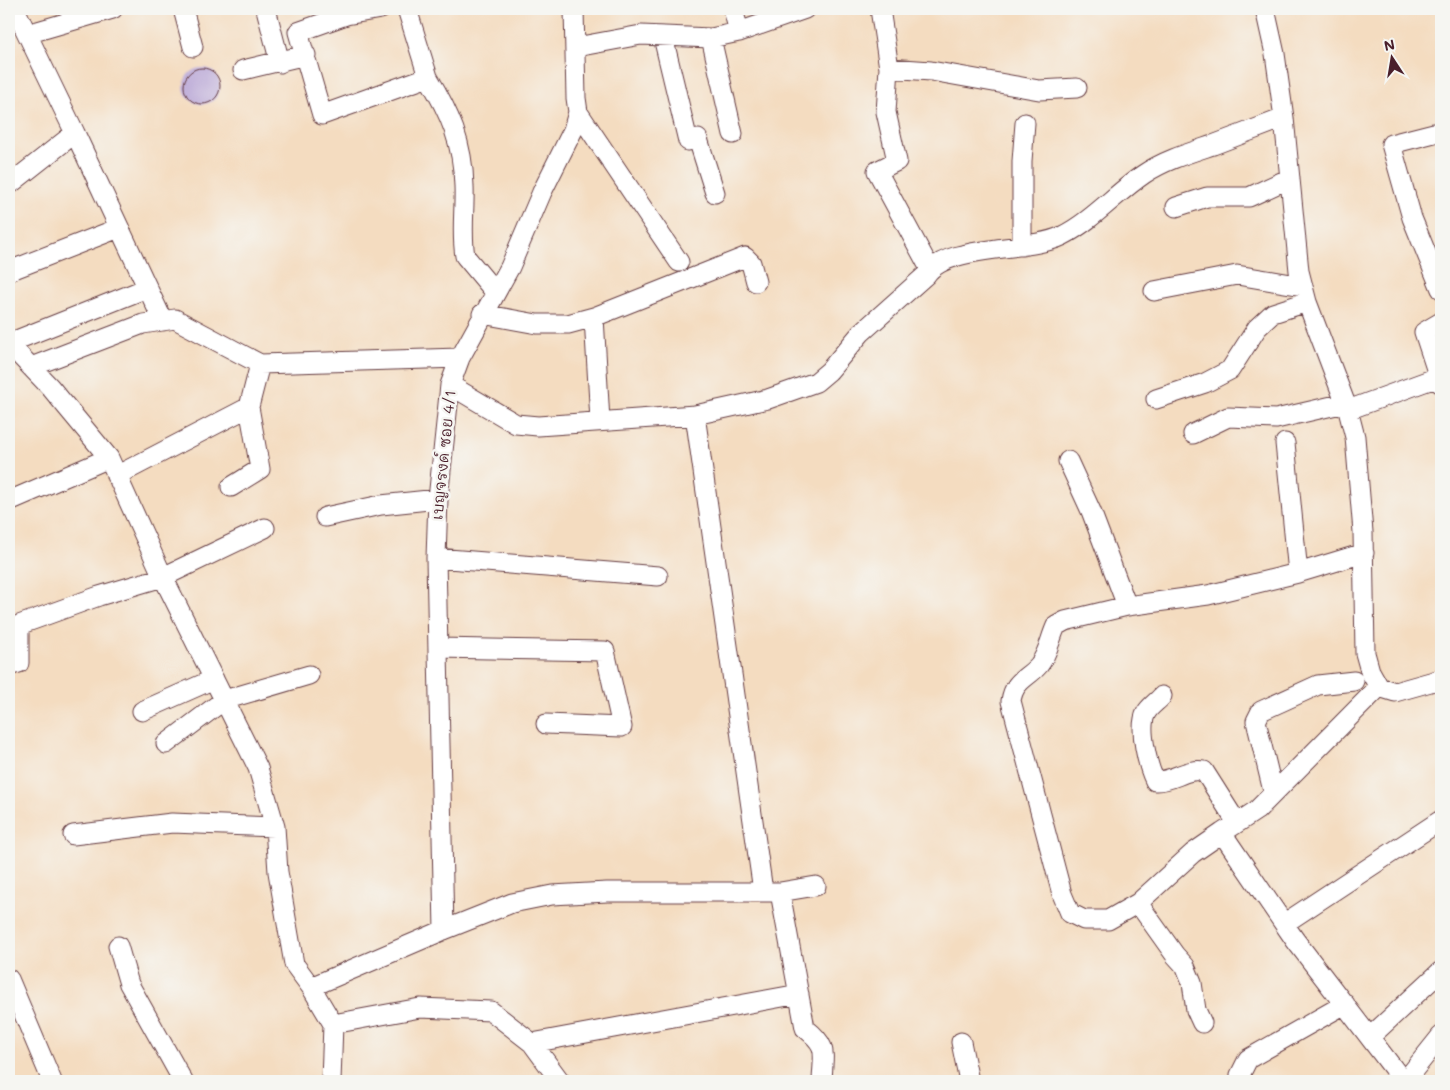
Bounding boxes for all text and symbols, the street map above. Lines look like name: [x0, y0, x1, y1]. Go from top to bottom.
north arrow: [1368, 32, 1418, 82]
text: N: [1382, 34, 1396, 55]
street label: เบญจรงด์ ซอย 4/1: [426, 389, 460, 521]

